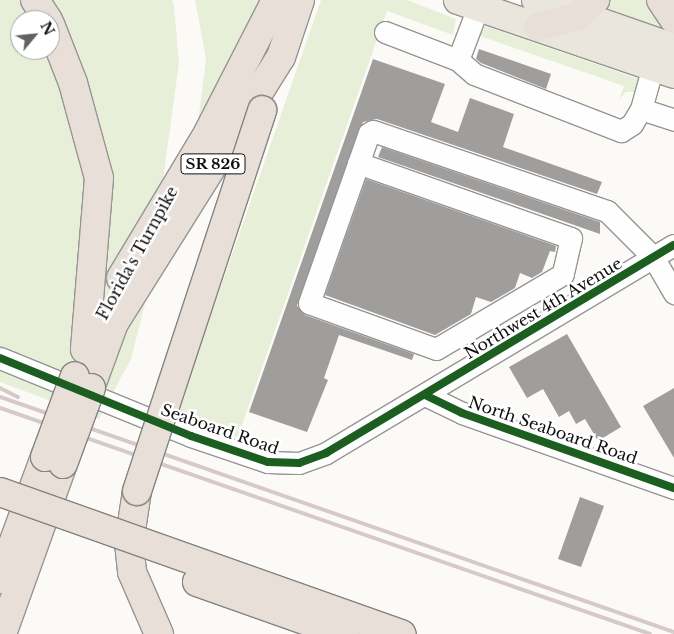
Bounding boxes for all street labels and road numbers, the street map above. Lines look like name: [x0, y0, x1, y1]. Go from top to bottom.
road number: SR 826: [179, 152, 247, 176]
street label: Florida's Turnpike: [92, 183, 182, 323]
street label: Northwest 4th Avenue: [460, 253, 626, 363]
street label: North Seaboard Road: [466, 392, 640, 468]
street label: Seaboard Road: [158, 400, 282, 458]

